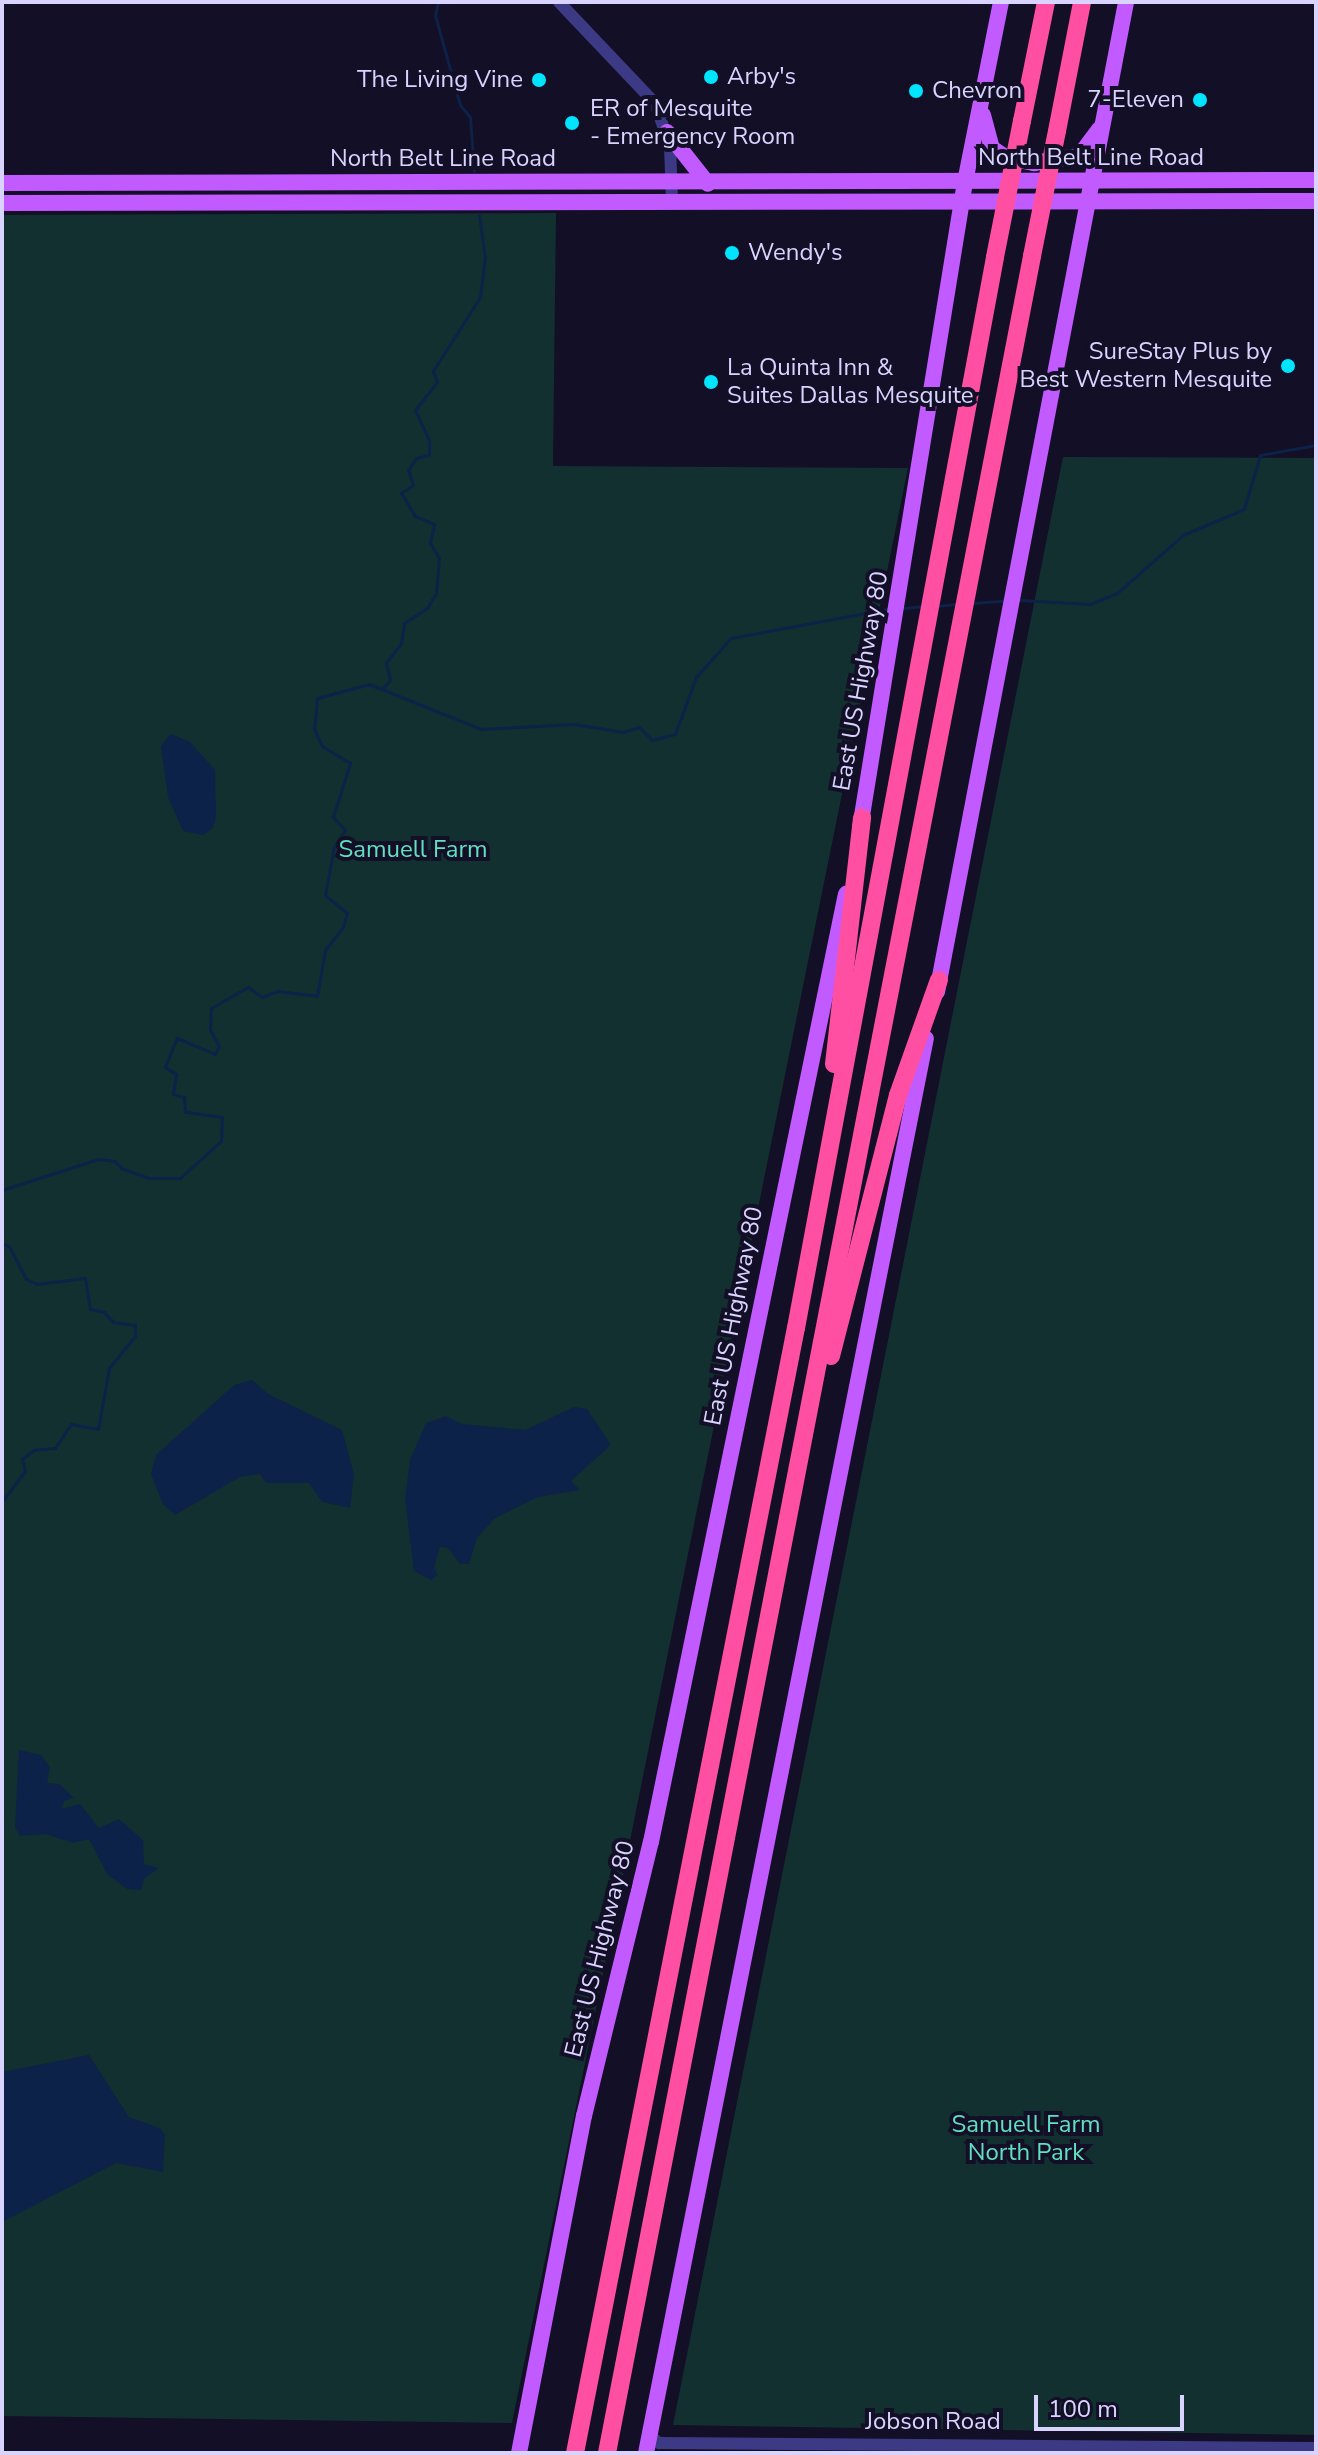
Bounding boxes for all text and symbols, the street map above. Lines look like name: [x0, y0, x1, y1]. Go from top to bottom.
place label: Arby's: [727, 63, 796, 91]
place label: The Living Vine: [357, 66, 523, 94]
marker: Arby's: [702, 68, 720, 86]
marker: The Living Vine: [530, 71, 548, 89]
place label: Chevron: [932, 77, 1022, 105]
marker: Chevron: [907, 82, 925, 100]
place label: 7-Eleven: [1087, 86, 1184, 114]
marker: 7-Eleven: [1191, 91, 1209, 109]
place label: ER of Mesquite - Emergency Room: [590, 95, 795, 151]
marker: ER of Mesquite - Emergency Room: [561, 112, 583, 134]
street label: North Belt Line Road: [978, 144, 1204, 172]
street label: North Belt Line Road: [330, 145, 556, 173]
place label: Wendy's: [748, 239, 843, 267]
marker: Wendy's: [723, 244, 741, 262]
place label: SureStay Plus by Best Western Mesquite: [1019, 338, 1272, 394]
place label: La Quinta Inn & Suites Dallas Mesquite: [727, 354, 974, 410]
marker: SureStay Plus by Best Western Mesquite: [1279, 357, 1297, 375]
marker: La Quinta Inn & Suites Dallas Mesquite: [702, 373, 720, 391]
street label: East US Highway 80: [828, 569, 894, 793]
park label: Samuell Farm: [338, 836, 488, 864]
street label: East US Highway 80: [699, 1204, 769, 1428]
street label: East US Highway 80: [559, 1838, 641, 2060]
park label: Samuell Farm North Park: [951, 2111, 1101, 2167]
scale bar: [1038, 2379, 1188, 2429]
text: 100 m: [1048, 2393, 1118, 2425]
street label: Jobson Road: [865, 2408, 1001, 2436]

